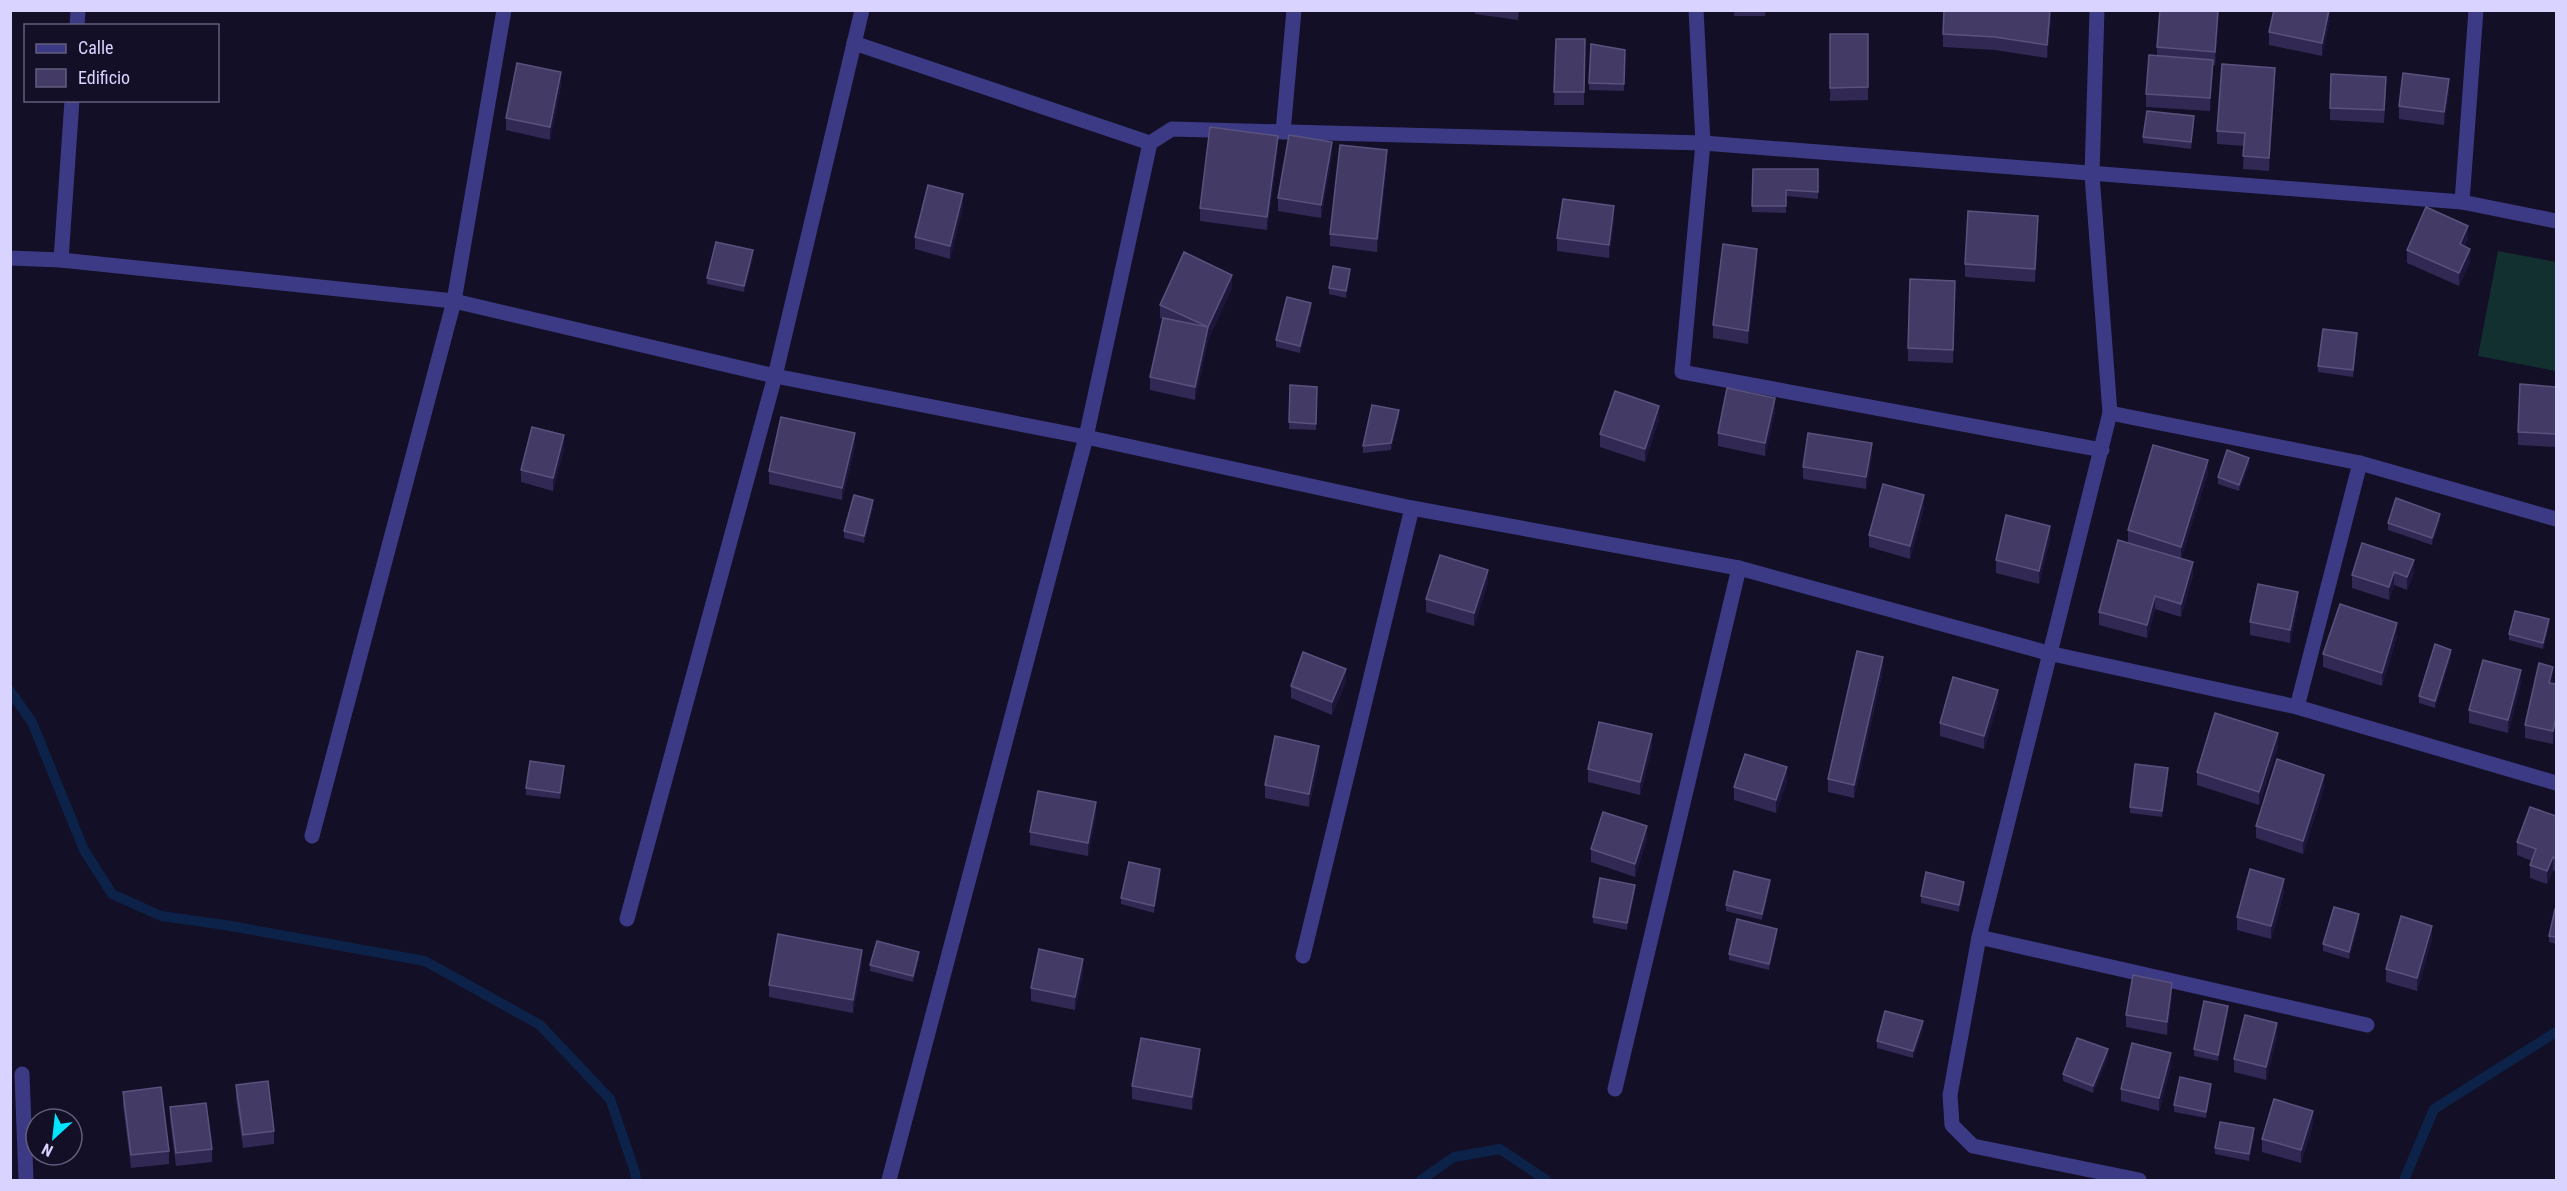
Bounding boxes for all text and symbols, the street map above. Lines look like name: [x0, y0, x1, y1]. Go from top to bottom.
legend: [24, 24, 219, 102]
text: Calle: [78, 37, 114, 58]
text: Edificio: [78, 67, 130, 88]
north arrow: [24, 1107, 84, 1167]
text: N: [39, 1139, 56, 1161]

